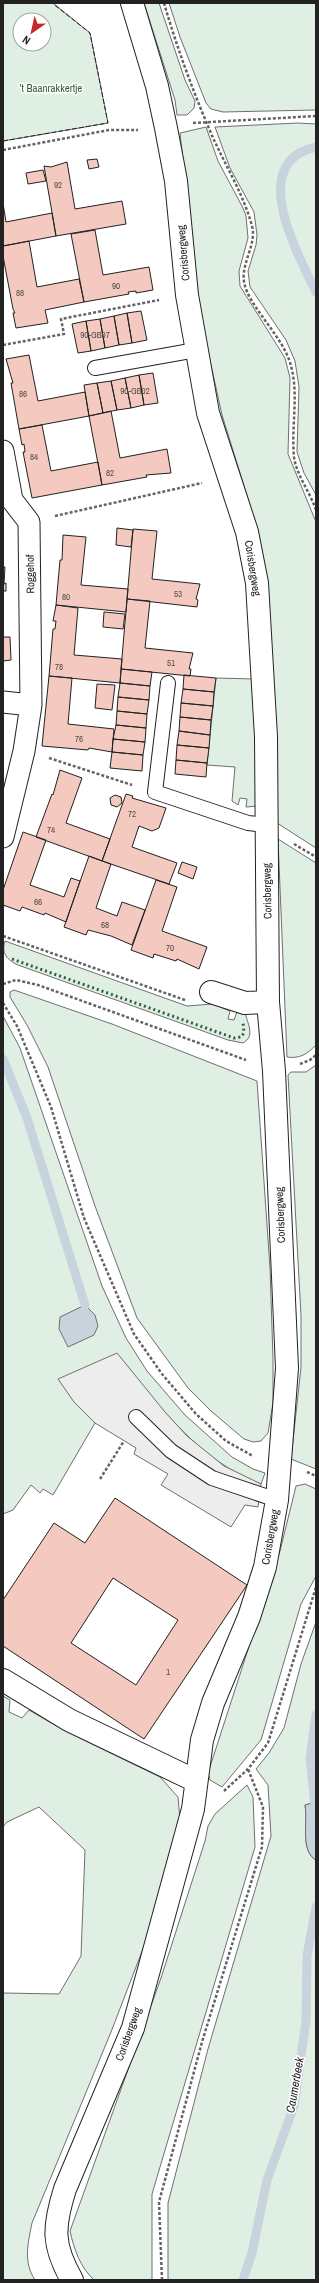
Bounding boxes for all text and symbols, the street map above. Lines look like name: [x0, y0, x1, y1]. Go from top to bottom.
north arrow: [12, 12, 52, 52]
text: N: [20, 33, 33, 48]
park label: 't Baanrakkertje: [20, 81, 82, 95]
house number: 92: [54, 179, 62, 191]
street label: Corisbergweg: [174, 224, 192, 282]
house number: 90: [112, 280, 120, 292]
house number: 88: [16, 287, 24, 299]
house number: 90-GB07: [80, 329, 110, 341]
house number: 90-GB02: [120, 385, 150, 397]
house number: 86: [19, 388, 27, 400]
house number: 84: [30, 451, 38, 463]
house number: 82: [106, 467, 114, 479]
street label: Corisbergweg: [242, 539, 264, 597]
street label: Roggehof: [23, 554, 37, 594]
house number: 53: [174, 588, 182, 600]
house number: 80: [62, 591, 70, 603]
house number: 51: [167, 657, 175, 669]
house number: 78: [55, 661, 63, 673]
house number: 76: [75, 733, 83, 745]
house number: 72: [128, 808, 136, 820]
house number: 74: [47, 824, 55, 836]
street label: Corisbergweg: [260, 863, 274, 919]
house number: 66: [34, 896, 42, 908]
house number: 68: [101, 919, 109, 931]
house number: 70: [166, 942, 174, 954]
street label: Corisbergweg: [272, 1187, 288, 1243]
street label: Corisbergweg: [258, 1508, 282, 1566]
house number: 1: [166, 1666, 170, 1678]
street label: Corisbergweg: [112, 2005, 144, 2063]
water label: Caumerbeek: [282, 2055, 308, 2114]

